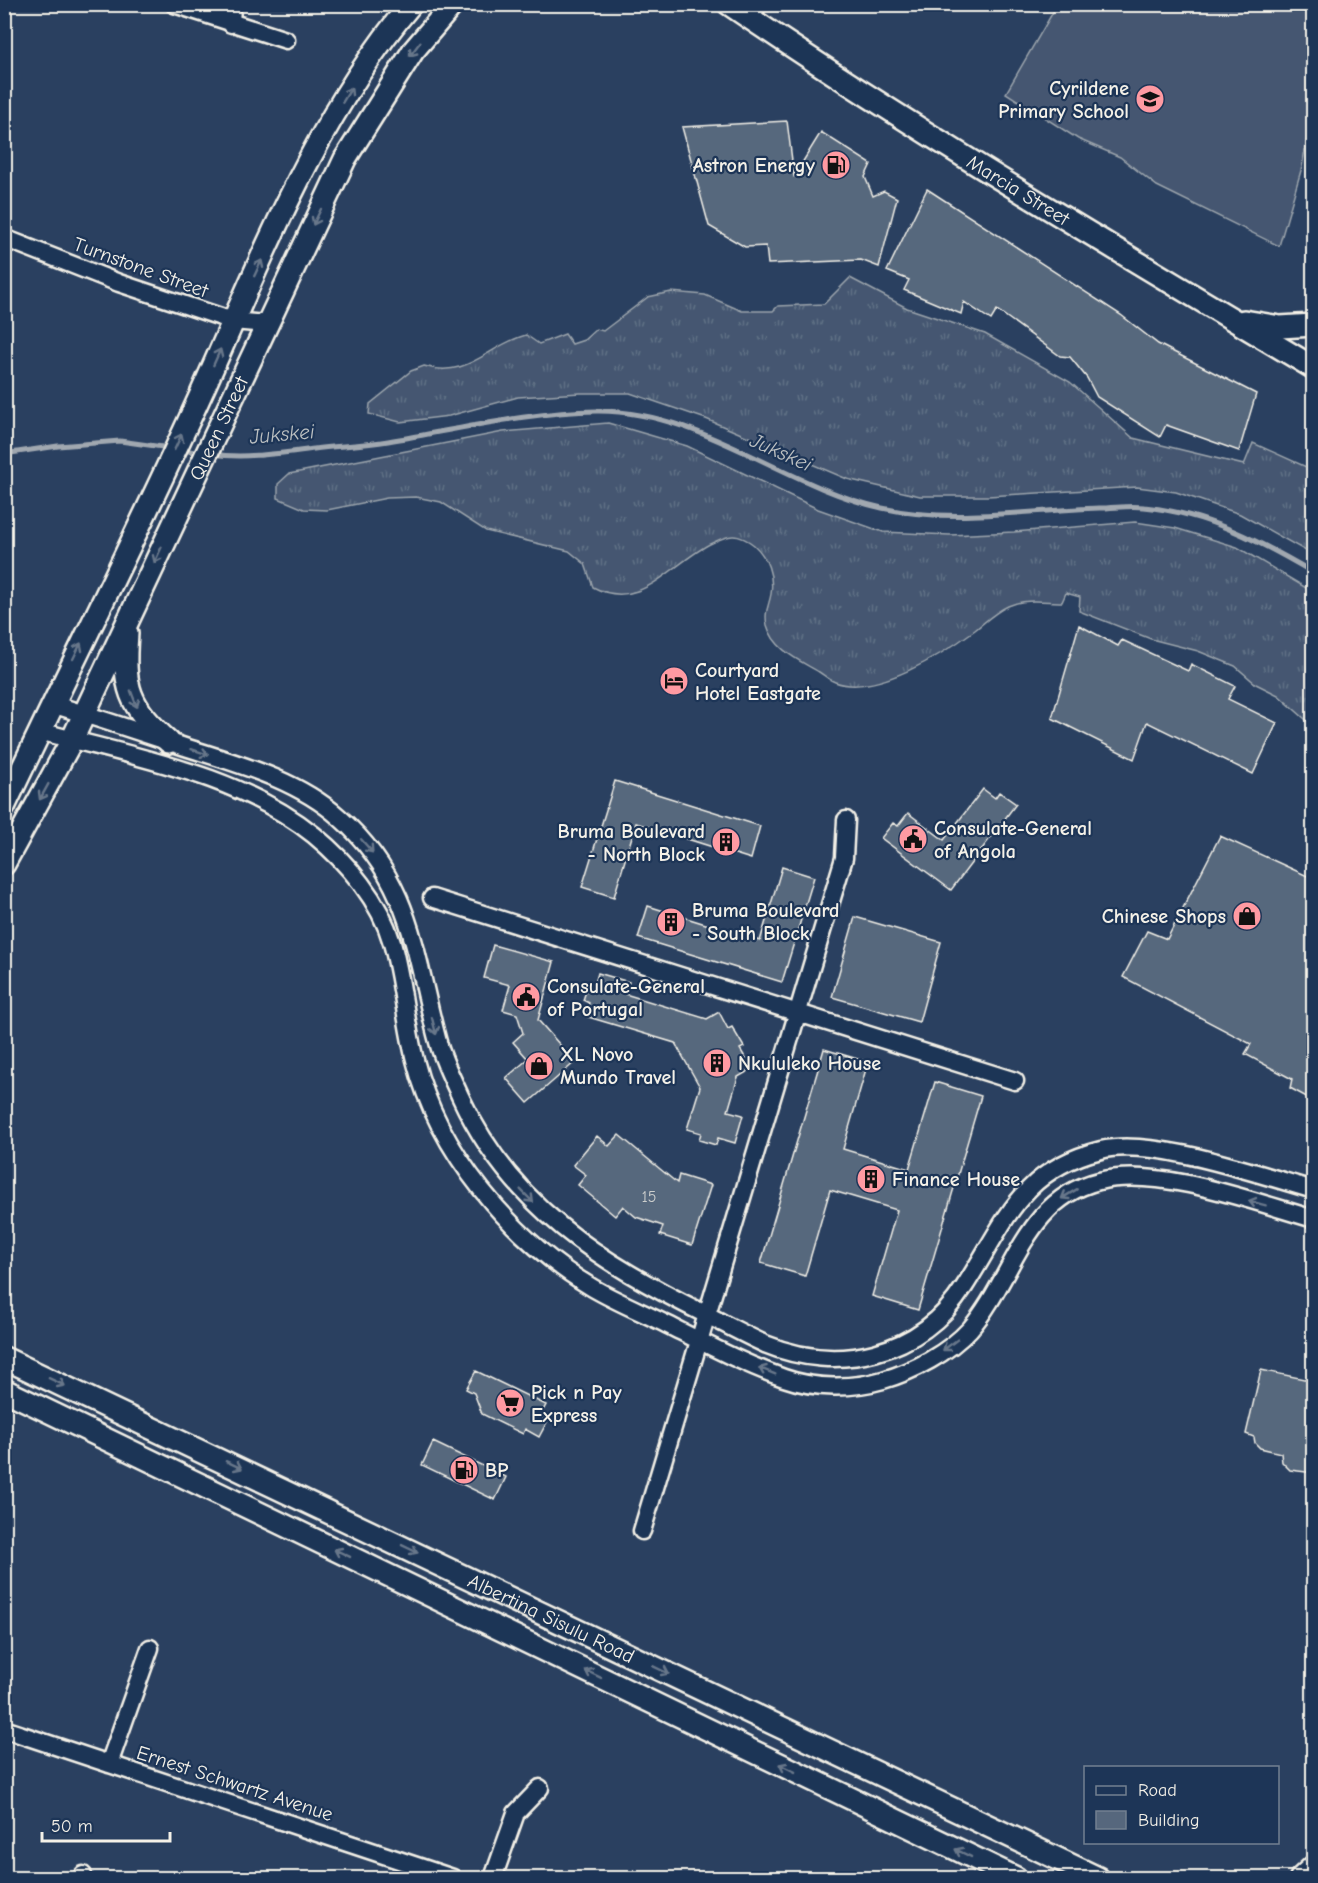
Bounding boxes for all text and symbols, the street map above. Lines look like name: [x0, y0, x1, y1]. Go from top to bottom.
one-way arrow: [409, 40, 421, 56]
place label: Cyrildene Primary School: [998, 77, 1129, 123]
school or university icon: Cyrildene Primary School: [1134, 83, 1166, 115]
one-way arrow: [341, 87, 353, 104]
fuel station icon: Astron Energy: [820, 149, 852, 181]
street label: Marcia Street: [963, 150, 1075, 231]
place label: Astron Energy: [693, 154, 816, 177]
one-way arrow: [310, 207, 322, 225]
street label: Turnstone Street: [70, 232, 212, 303]
one-way arrow: [252, 260, 264, 278]
one-way arrow: [212, 349, 223, 367]
street label: Queen Street: [185, 371, 254, 484]
water label: Jukskei: [248, 419, 316, 449]
water label: Jukskei: [746, 427, 816, 476]
one-way arrow: [173, 434, 185, 452]
one-way arrow: [151, 545, 163, 563]
one-way arrow: [71, 643, 83, 661]
place label: Courtyard Hotel Eastgate: [695, 659, 821, 705]
hotel icon: Courtyard Hotel Eastgate: [658, 665, 690, 697]
one-way arrow: [129, 689, 140, 708]
one-way arrow: [190, 747, 209, 758]
one-way arrow: [38, 783, 50, 800]
place label: Consulate-General of Angola: [934, 817, 1092, 863]
place label: Bruma Boulevard - North Block: [557, 820, 705, 866]
public building icon: Consulate-General of Angola: [897, 823, 929, 855]
building icon: Bruma Boulevard - North Block: [710, 826, 742, 858]
one-way arrow: [360, 838, 374, 853]
place label: Bruma Boulevard - South Block: [692, 899, 840, 945]
shop icon: Chinese Shops: [1231, 900, 1263, 932]
place label: Chinese Shops: [1102, 905, 1226, 928]
building icon: Bruma Boulevard - South Block: [655, 906, 687, 938]
place label: Consulate-General of Portugal: [547, 975, 705, 1021]
public building icon: Consulate-General of Portugal: [510, 981, 542, 1013]
one-way arrow: [429, 1017, 441, 1036]
place label: XL Novo Mundo Travel: [560, 1043, 676, 1089]
building icon: Nkululeko House: [701, 1047, 733, 1079]
shop icon: XL Novo Mundo Travel: [523, 1050, 555, 1082]
place label: Nkululeko House: [738, 1052, 881, 1075]
building icon: Finance House: [855, 1163, 887, 1195]
place label: Finance House: [892, 1168, 1020, 1191]
one-way arrow: [519, 1188, 534, 1203]
house number: 15: [641, 1188, 657, 1206]
one-way arrow: [1061, 1188, 1078, 1200]
one-way arrow: [1248, 1196, 1267, 1208]
one-way arrow: [943, 1339, 959, 1352]
one-way arrow: [758, 1365, 777, 1376]
one-way arrow: [48, 1377, 66, 1389]
place label: Pick n Pay Express: [531, 1381, 622, 1427]
supermarket icon: Pick n Pay Express: [494, 1387, 526, 1419]
fuel station icon: BP: [448, 1454, 480, 1486]
one-way arrow: [225, 1459, 243, 1471]
place label: BP: [485, 1459, 508, 1482]
one-way arrow: [400, 1544, 418, 1556]
one-way arrow: [333, 1546, 351, 1558]
street label: Albertina Sisulu Road: [464, 1569, 638, 1668]
one-way arrow: [652, 1665, 670, 1677]
one-way arrow: [585, 1668, 602, 1680]
street label: Ernest Schwartz Avenue: [134, 1741, 336, 1826]
one-way arrow: [779, 1762, 797, 1774]
legend: [1084, 1766, 1279, 1844]
text: Road: [1138, 1780, 1177, 1801]
scale bar: [42, 1805, 170, 1843]
text: Building: [1138, 1810, 1200, 1831]
text: 50 m: [51, 1816, 93, 1837]
one-way arrow: [955, 1847, 972, 1859]

